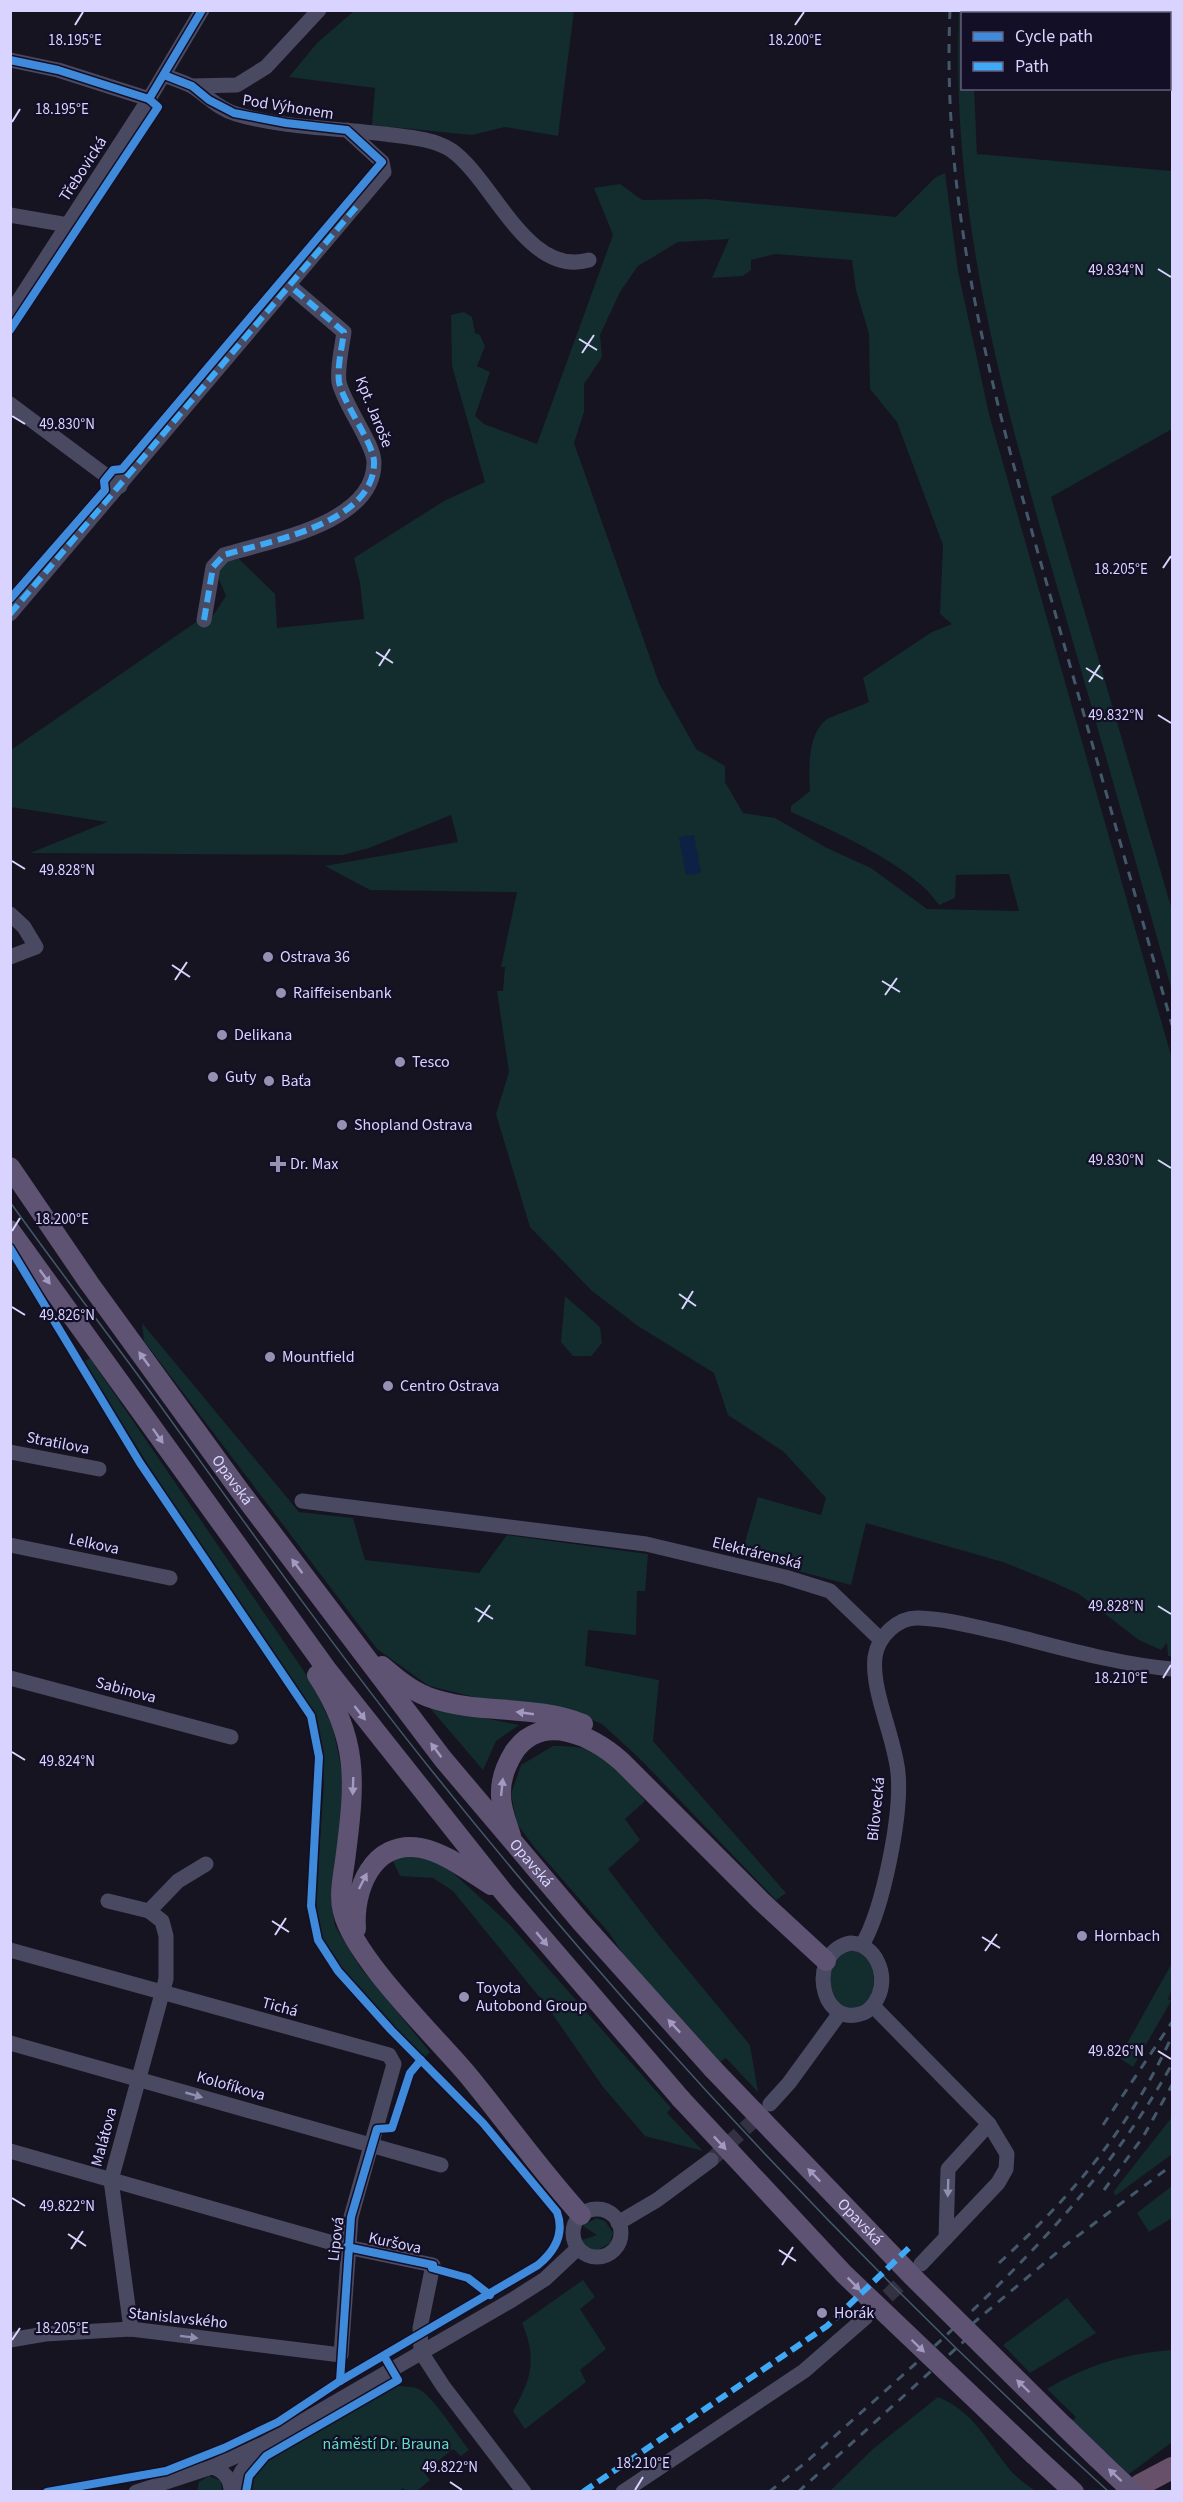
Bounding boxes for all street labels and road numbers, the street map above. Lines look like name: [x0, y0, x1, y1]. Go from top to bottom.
street label: Pod Výhonem: [241, 89, 335, 125]
street label: Třebovická: [54, 132, 112, 206]
street label: Kpt. Jaroše: [350, 373, 398, 451]
street label: Stratilova: [25, 1426, 91, 1460]
street label: Opavská: [206, 1450, 258, 1510]
street label: Lelkova: [67, 1528, 121, 1560]
street label: Elektrárenská: [710, 1531, 804, 1575]
street label: Sabinova: [93, 1671, 159, 1709]
street label: Bílovecká: [862, 1776, 890, 1842]
street label: Opavská: [504, 1834, 558, 1892]
street label: Tichá: [259, 1992, 301, 2022]
street label: Kolofíkova: [194, 2066, 268, 2106]
street label: Malátova: [86, 2105, 122, 2169]
street label: Opavská: [832, 2193, 888, 2250]
street label: Lipová: [322, 2216, 350, 2262]
street label: Kuršova: [366, 2227, 424, 2259]
street label: Stanislavského: [127, 2302, 229, 2334]

